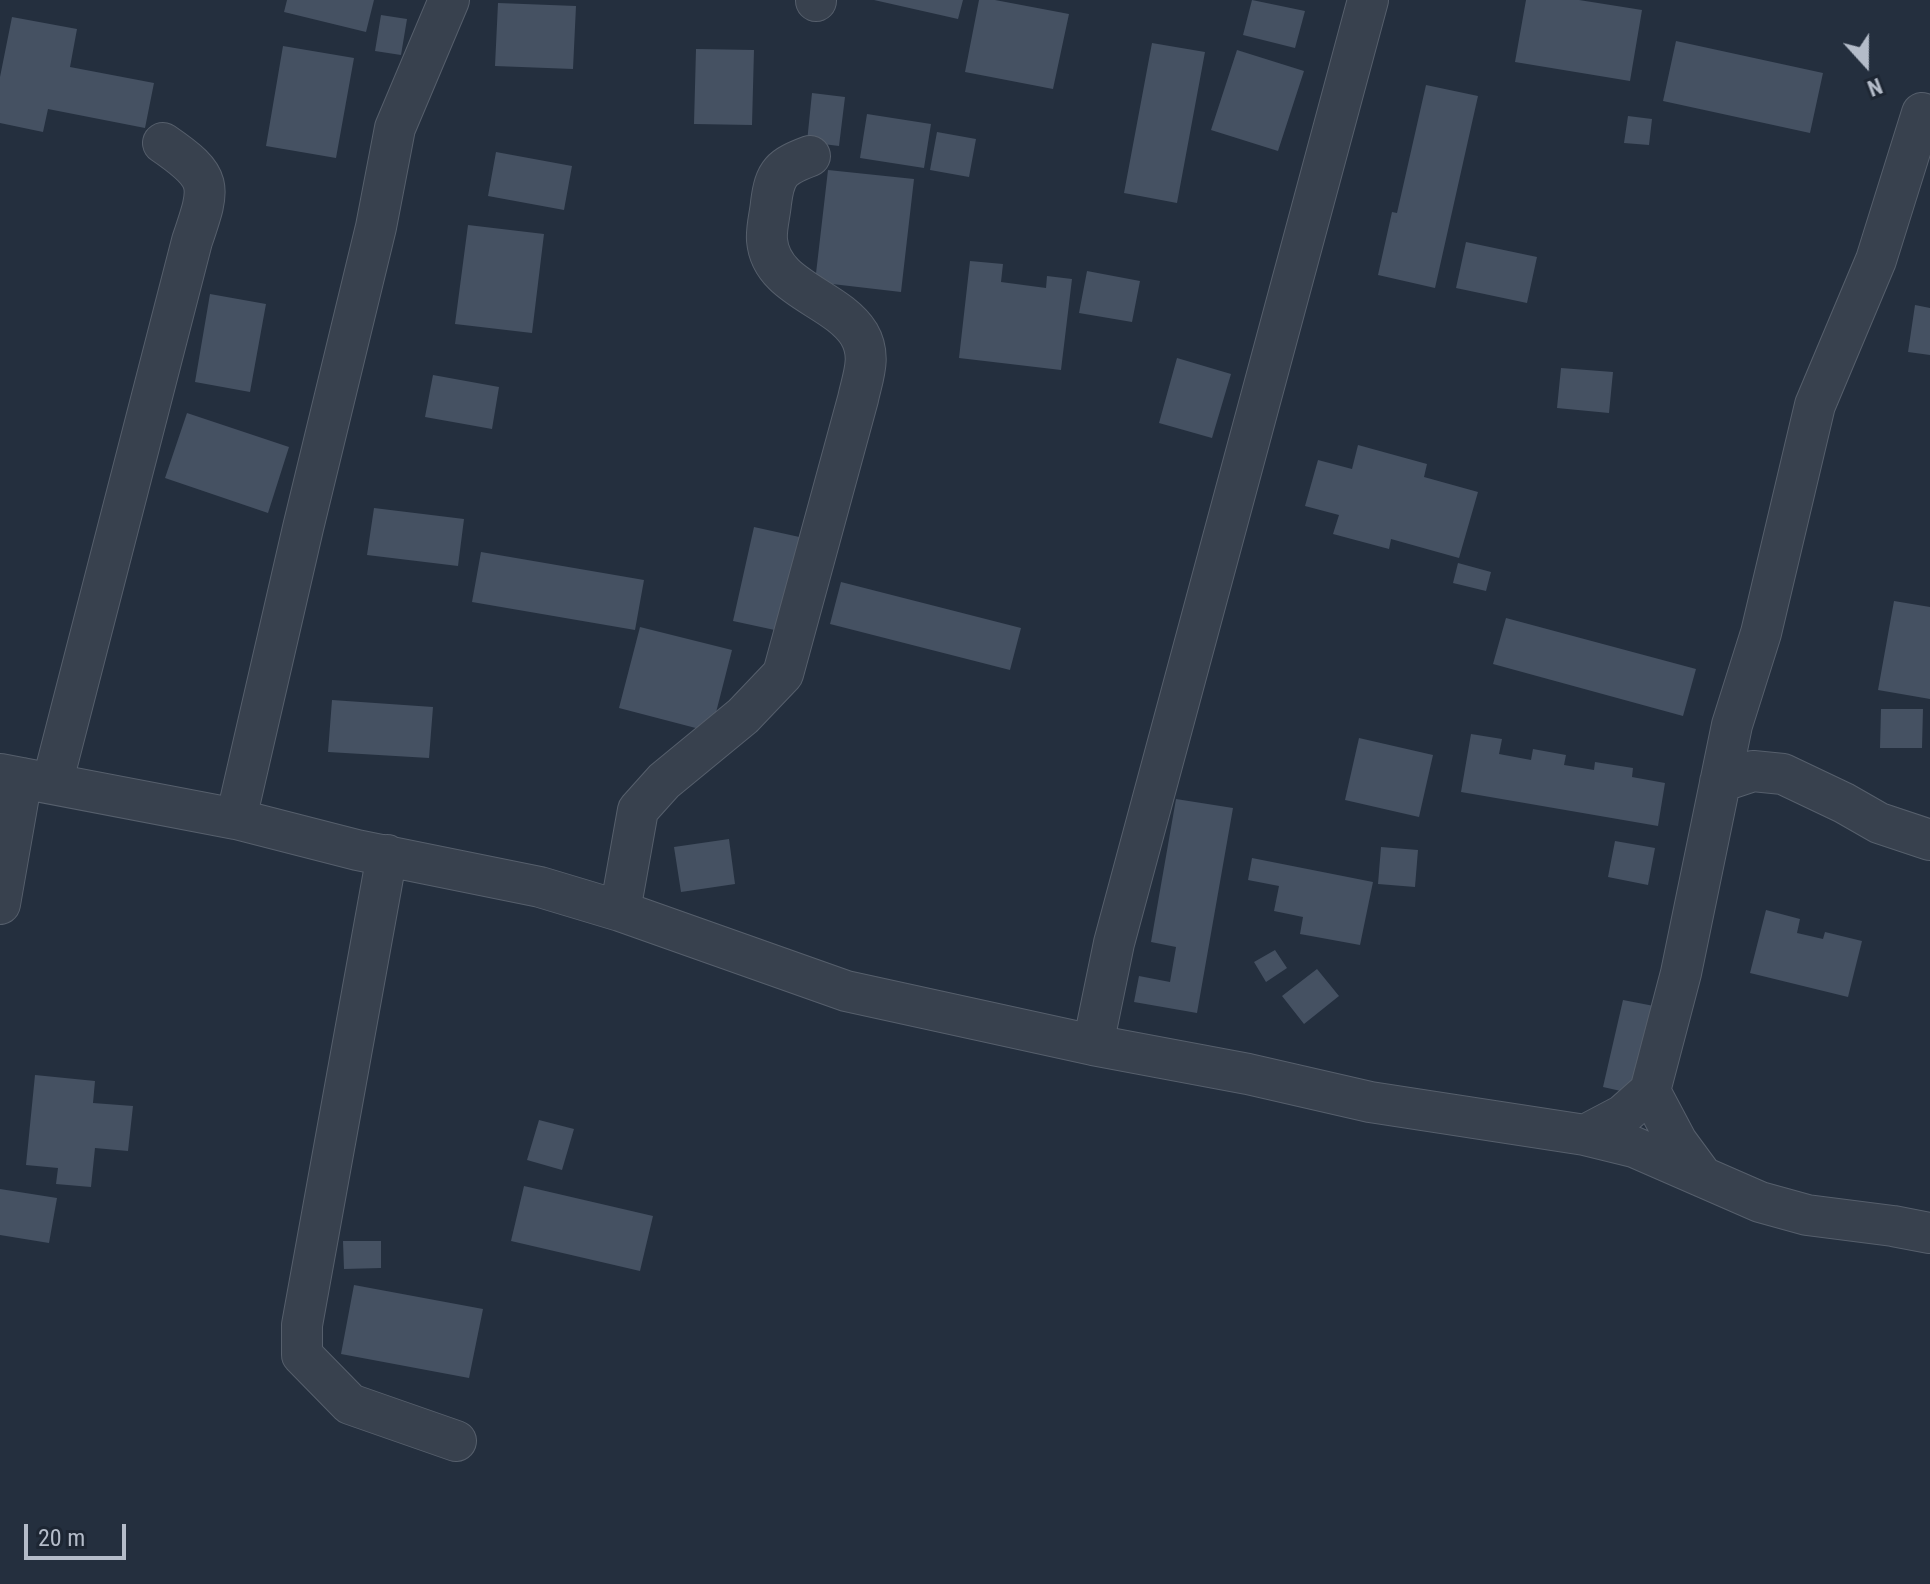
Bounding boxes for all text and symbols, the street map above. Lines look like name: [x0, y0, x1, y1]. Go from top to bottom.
north arrow: [1826, 24, 1906, 104]
text: N: [1864, 73, 1886, 101]
scale bar: [28, 1508, 130, 1558]
text: 20 m: [38, 1524, 85, 1552]

